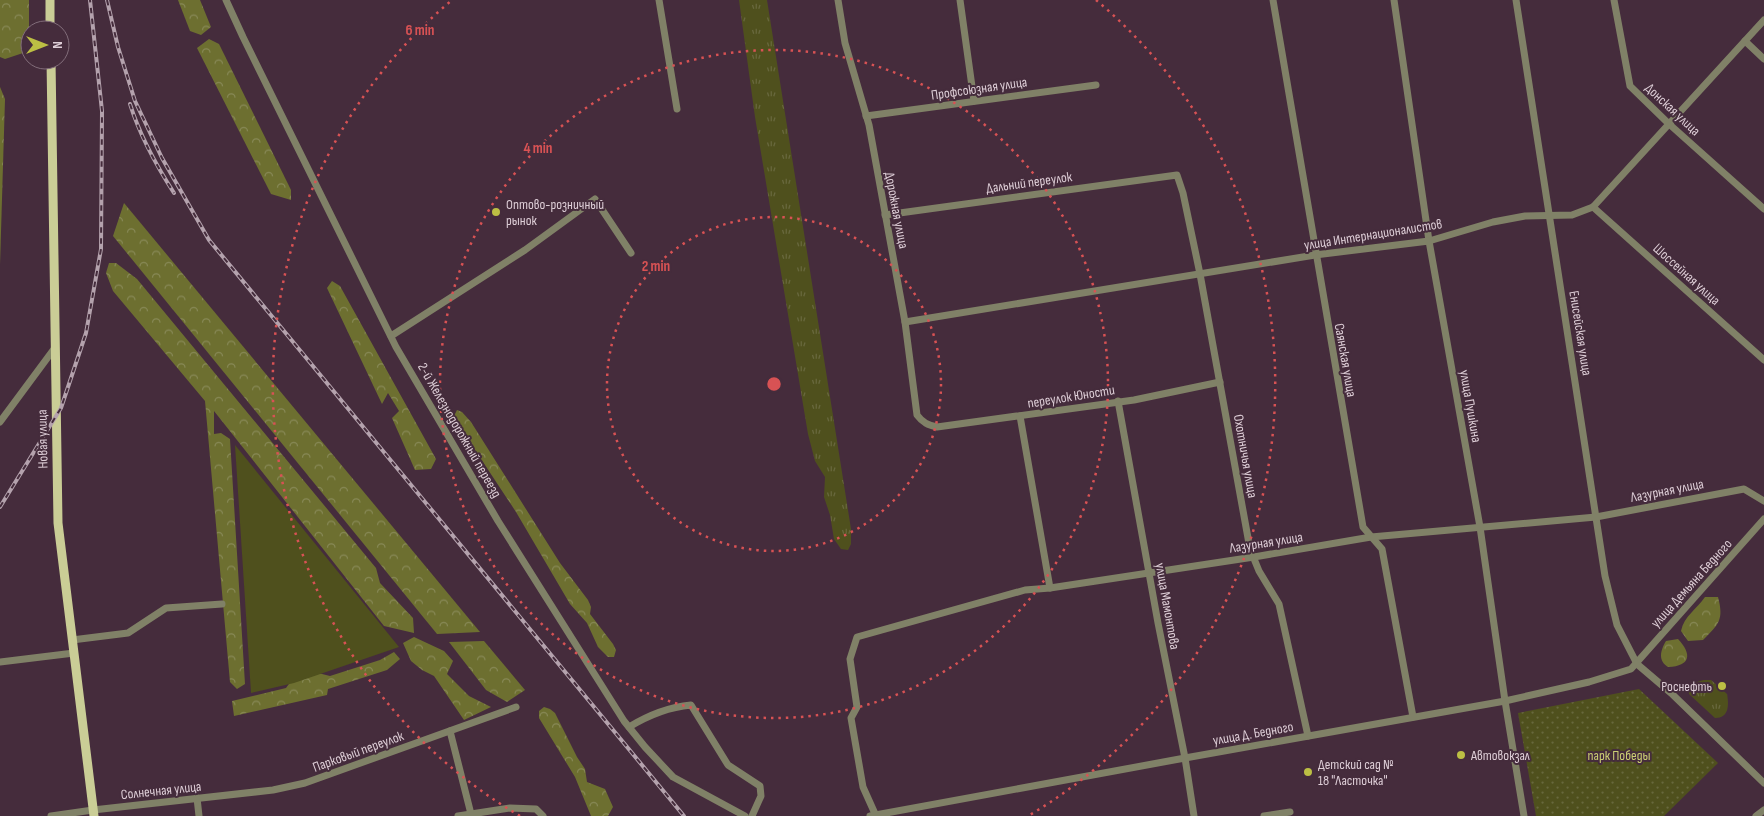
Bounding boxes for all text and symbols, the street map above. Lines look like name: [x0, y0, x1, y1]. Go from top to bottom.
north arrow: [20, 20, 70, 70]
text: 6 min: [405, 21, 435, 40]
text: N: [49, 41, 66, 49]
street label: Профсоюзная улица: [930, 73, 1028, 104]
street label: Донская улица: [1641, 79, 1704, 139]
text: 4 min: [524, 139, 552, 158]
street label: Дальний переулок: [985, 168, 1074, 197]
street label: Дорожная улица: [881, 170, 912, 250]
place label: Оптово-розничный рынок: [506, 196, 604, 229]
marker: Оптово-розничный рынок: [490, 206, 502, 218]
street label: улица Интернационалистов: [1303, 215, 1444, 254]
street label: Шоссейная улица: [1650, 240, 1724, 309]
text: 2 min: [642, 257, 670, 276]
street label: Енисейская улица: [1565, 289, 1596, 377]
street label: Саянская улица: [1331, 322, 1360, 398]
street label: 2-й Железнодорожный переезд: [414, 360, 505, 501]
street label: улица Пушкина: [1456, 369, 1485, 444]
centre of rings: [765, 375, 783, 393]
street label: переулок Юности: [1026, 381, 1116, 412]
street label: Новая улица: [33, 409, 52, 469]
street label: Охотничья улица: [1230, 413, 1261, 499]
street label: Лазурная улица: [1628, 475, 1705, 506]
street label: Лазурная улица: [1227, 528, 1304, 557]
street label: улица Демьяна Бедного: [1647, 535, 1736, 631]
street label: улица Мамонтова: [1152, 561, 1183, 651]
place label: Роснефть: [1661, 678, 1712, 695]
marker: Роснефть: [1716, 680, 1728, 692]
street label: улица Д. Бедного: [1211, 718, 1295, 749]
street label: Парковый переулок: [310, 727, 407, 776]
place label: Автовокзал: [1470, 747, 1530, 764]
park label: парк Победы: [1588, 747, 1650, 764]
marker: Автовокзал: [1455, 749, 1467, 761]
place label: Детский сад № 18 "Ласточка": [1318, 756, 1394, 789]
marker: Детский сад № 18 "Ласточка": [1302, 766, 1314, 778]
street label: Солнечная улица: [120, 778, 202, 803]

